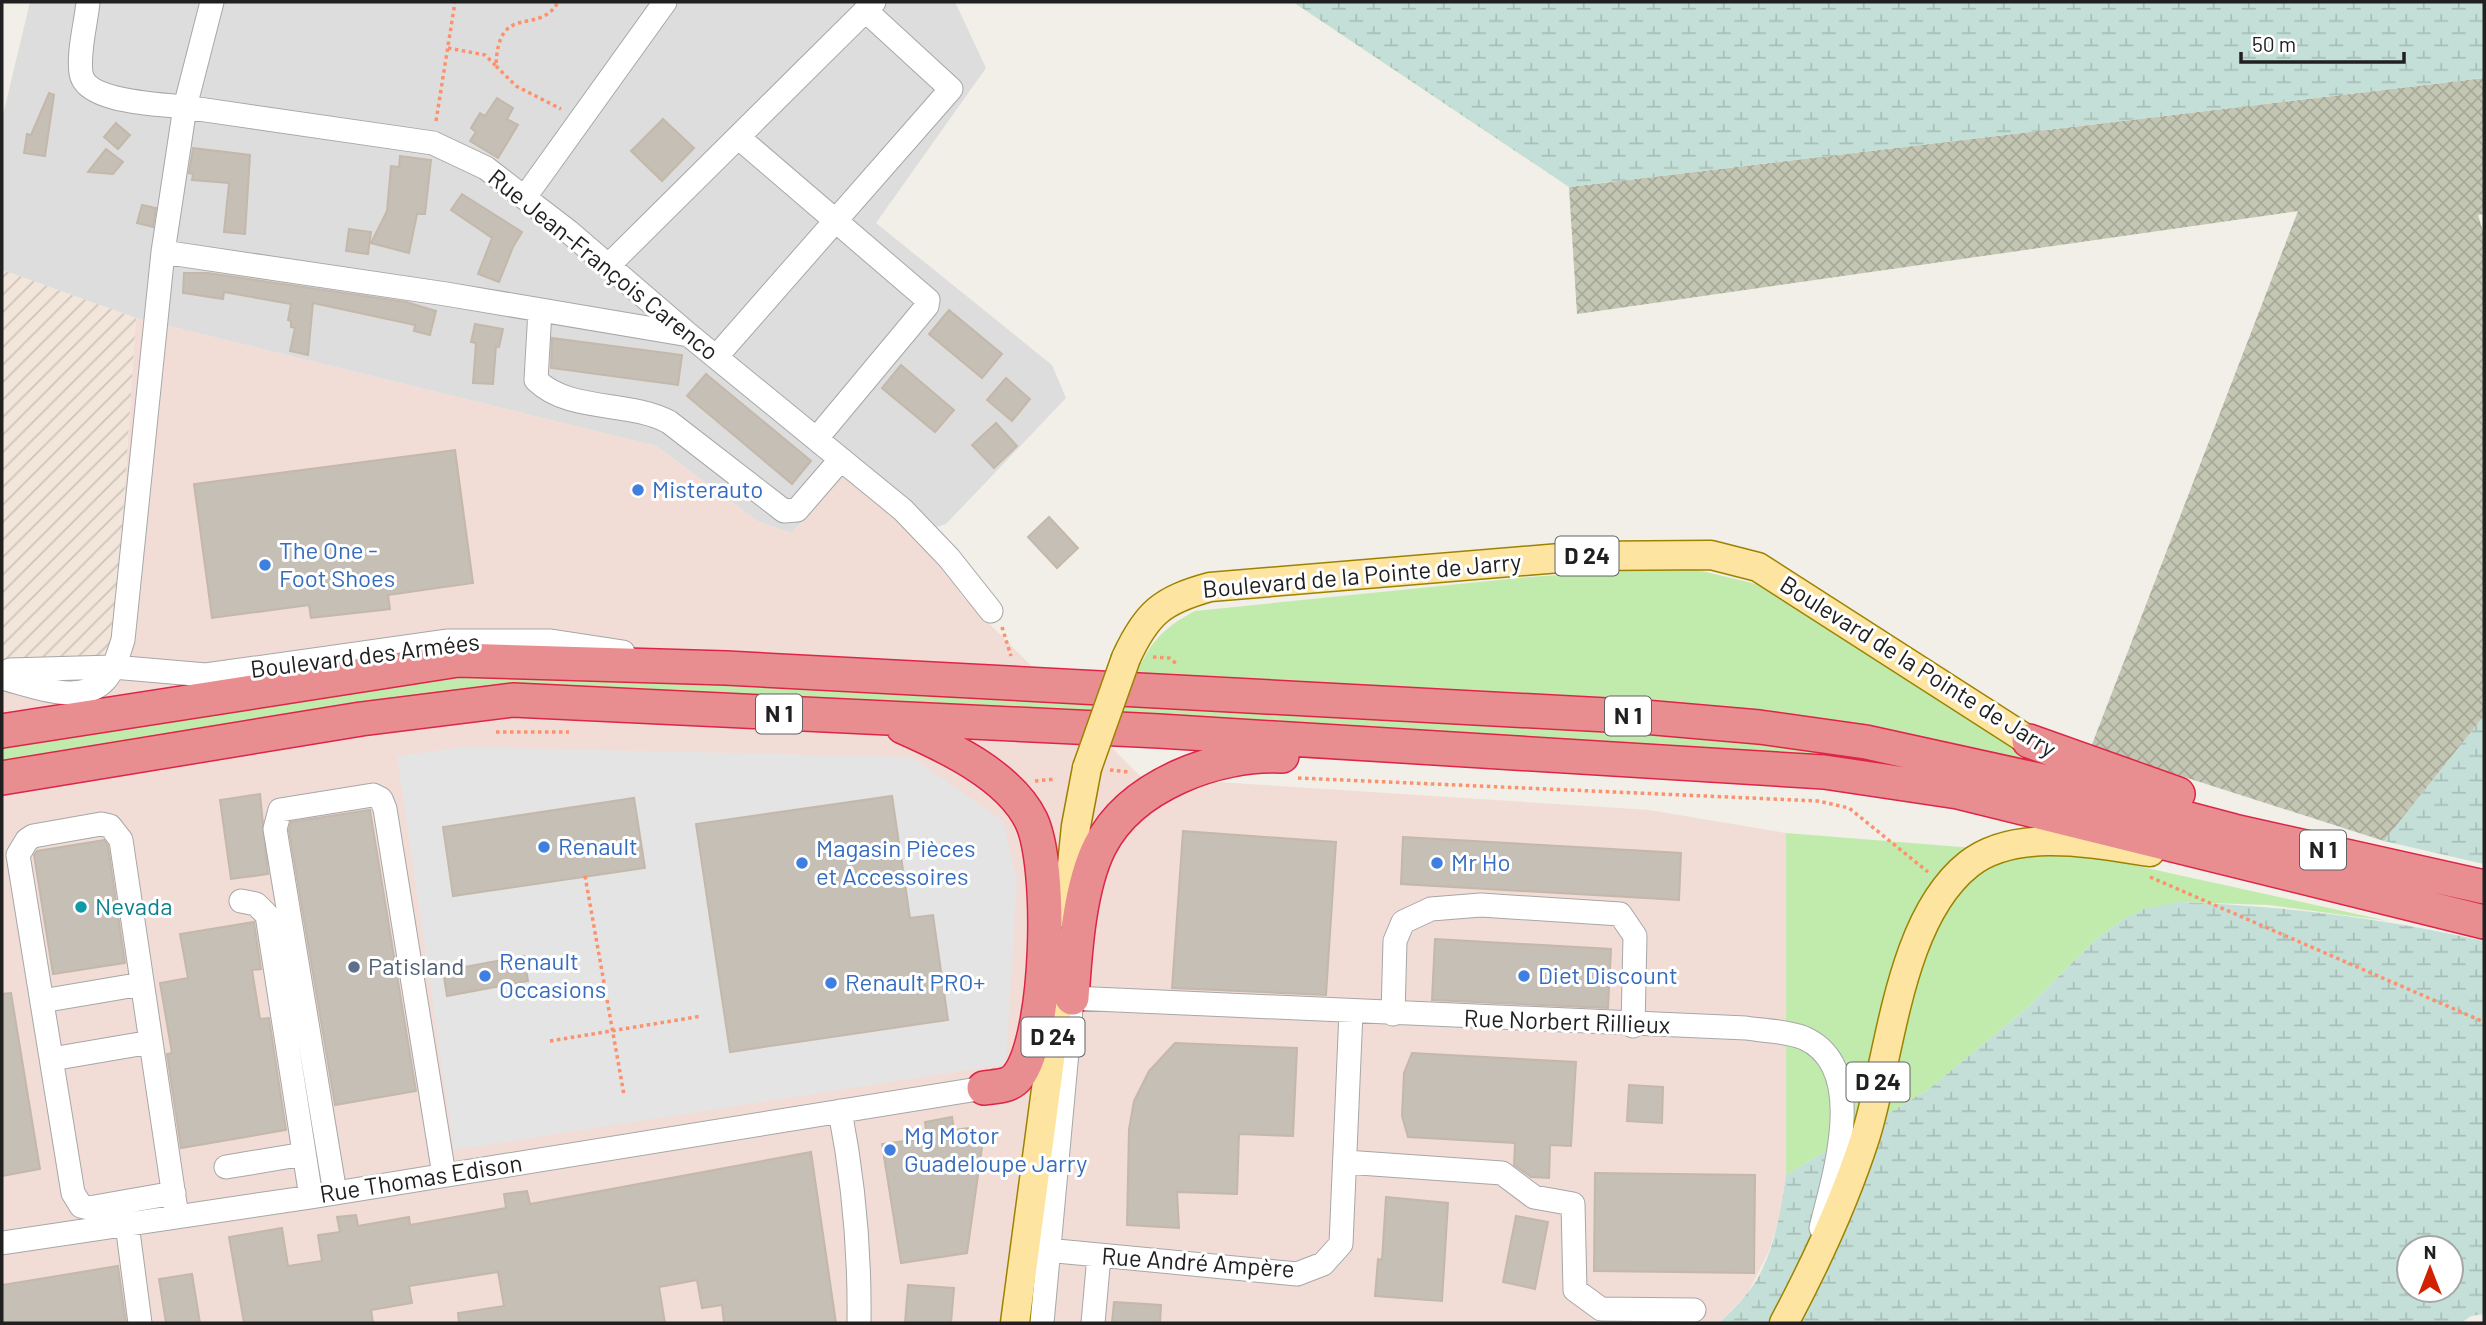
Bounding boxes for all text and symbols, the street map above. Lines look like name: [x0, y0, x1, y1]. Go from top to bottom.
scale bar: [2241, 21, 2404, 65]
text: 50 m: [2252, 31, 2296, 56]
street label: Rue Jean-François Carenco: [483, 162, 725, 366]
place label: Misterauto: [652, 474, 763, 503]
marker: Misterauto: [630, 482, 646, 498]
place label: The One - Foot Shoes: [279, 535, 395, 592]
road number: D 24: [1556, 536, 1618, 576]
street label: Boulevard de la Pointe de Jarry: [1201, 546, 1523, 603]
marker: The One - Foot Shoes: [257, 557, 273, 573]
street label: Boulevard de la Pointe de Jarry: [1775, 569, 2062, 763]
street label: Boulevard des Armées: [248, 626, 481, 683]
road number: N 1: [756, 694, 802, 734]
road number: N 1: [1605, 696, 1651, 736]
road number: N 1: [2300, 830, 2346, 870]
place label: Renault: [558, 831, 638, 860]
place label: Magasin Pièces et Accessoires: [816, 833, 976, 890]
marker: Renault: [536, 839, 552, 855]
place label: Mr Ho: [1451, 847, 1510, 876]
marker: Magasin Pièces et Accessoires: [794, 855, 810, 871]
marker: Mr Ho: [1429, 855, 1445, 871]
place label: Nevada: [95, 891, 172, 920]
marker: Nevada: [73, 899, 89, 915]
place label: Renault Occasions: [499, 946, 606, 1003]
place label: Patisland: [368, 951, 464, 980]
marker: Patisland: [346, 959, 362, 975]
place label: Diet Discount: [1538, 960, 1678, 989]
place label: Renault PRO+: [845, 967, 985, 996]
marker: Renault Occasions: [477, 968, 493, 984]
marker: Diet Discount: [1516, 968, 1532, 984]
marker: Renault PRO+: [823, 975, 839, 991]
street label: Rue Norbert Rillieux: [1463, 1002, 1671, 1039]
road number: D 24: [1021, 1018, 1084, 1056]
road number: D 24: [1846, 1063, 1910, 1102]
place label: Mg Motor Guadeloupe Jarry: [904, 1120, 1087, 1177]
marker: Mg Motor Guadeloupe Jarry: [882, 1142, 898, 1158]
street label: Rue Thomas Edison: [318, 1147, 524, 1208]
north arrow: [2395, 1234, 2465, 1304]
street label: Rue André Ampère: [1101, 1240, 1296, 1283]
text: N: [2424, 1240, 2436, 1263]

